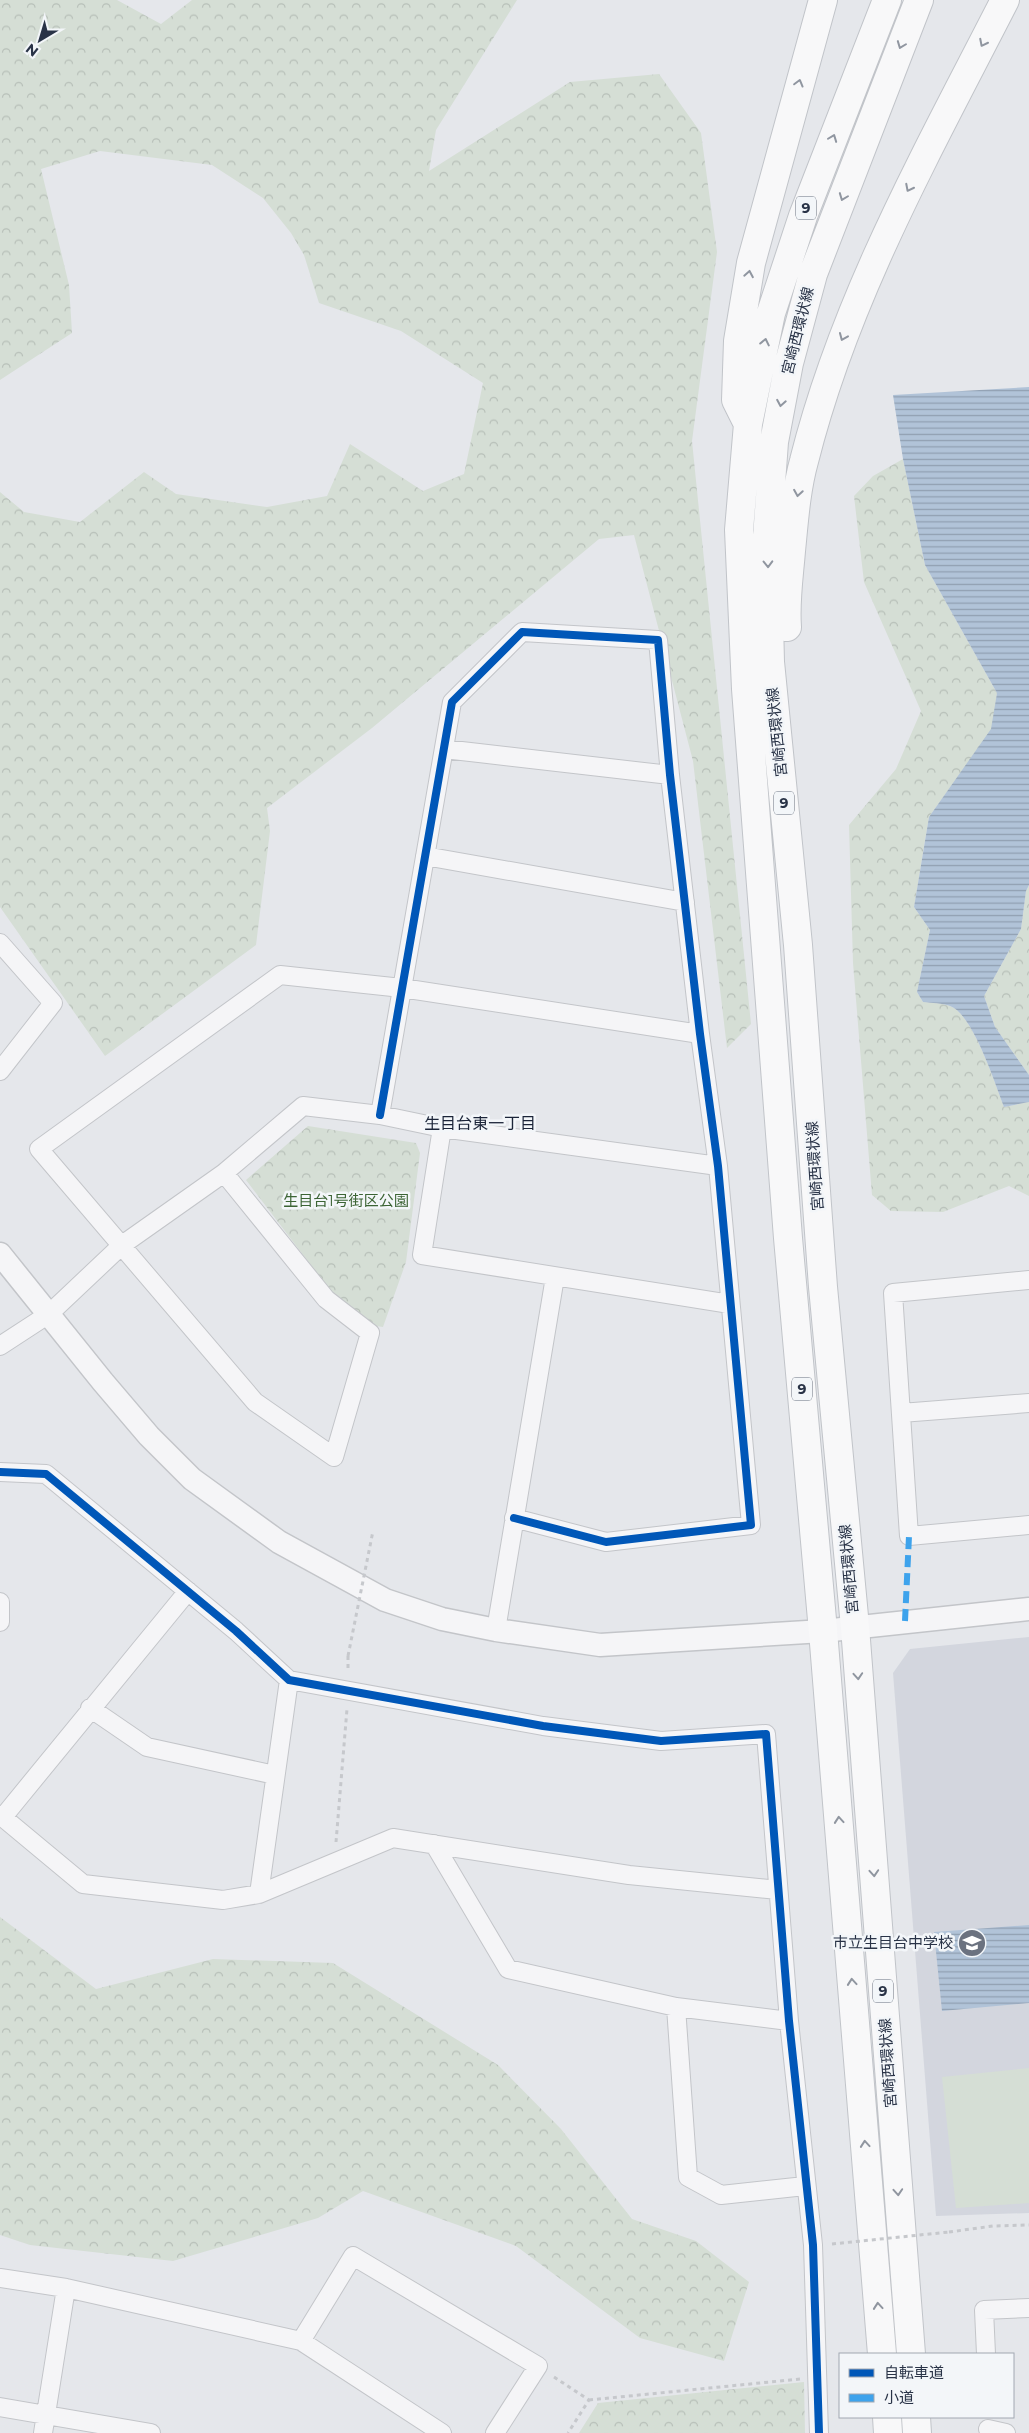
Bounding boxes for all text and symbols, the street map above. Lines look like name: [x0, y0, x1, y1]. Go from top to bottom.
north arrow: [15, 15, 65, 65]
one-way arrow: [979, 38, 989, 47]
text: N: [22, 40, 42, 61]
one-way arrow: [897, 41, 907, 49]
one-way arrow: [793, 79, 804, 87]
one-way arrow: [827, 134, 837, 143]
one-way arrow: [905, 183, 915, 192]
one-way arrow: [839, 192, 849, 201]
road number: 9: [796, 197, 816, 220]
one-way arrow: [744, 270, 754, 278]
street label: 宮崎西環状線: [777, 285, 818, 377]
one-way arrow: [839, 332, 849, 341]
one-way arrow: [760, 338, 770, 347]
one-way arrow: [777, 398, 787, 407]
one-way arrow: [794, 488, 804, 497]
one-way arrow: [763, 561, 773, 569]
street label: 宮崎西環状線: [762, 686, 791, 778]
road number: 9: [774, 791, 794, 814]
district label: 生目台東一丁目: [424, 1114, 536, 1133]
street label: 宮崎西環状線: [802, 1120, 827, 1212]
park label: 生目台1号街区公園: [283, 1191, 409, 1210]
road number: 9: [792, 1378, 812, 1400]
street label: 宮崎西環状線: [835, 1523, 862, 1615]
one-way arrow: [853, 1672, 864, 1680]
one-way arrow: [833, 1815, 844, 1823]
one-way arrow: [868, 1869, 879, 1877]
school or university icon: 市立生目台中学校: [957, 1928, 987, 1958]
place label: 市立生目台中学校: [833, 1933, 953, 1952]
one-way arrow: [846, 1977, 857, 1985]
road number: 9: [873, 1980, 893, 2002]
street label: 宮崎西環状線: [875, 2017, 900, 2109]
one-way arrow: [859, 2139, 870, 2147]
one-way arrow: [893, 2188, 904, 2196]
one-way arrow: [872, 2301, 883, 2309]
legend: [839, 2353, 1014, 2418]
text: 自転車道: [884, 2363, 944, 2382]
text: 小道: [884, 2388, 914, 2407]

